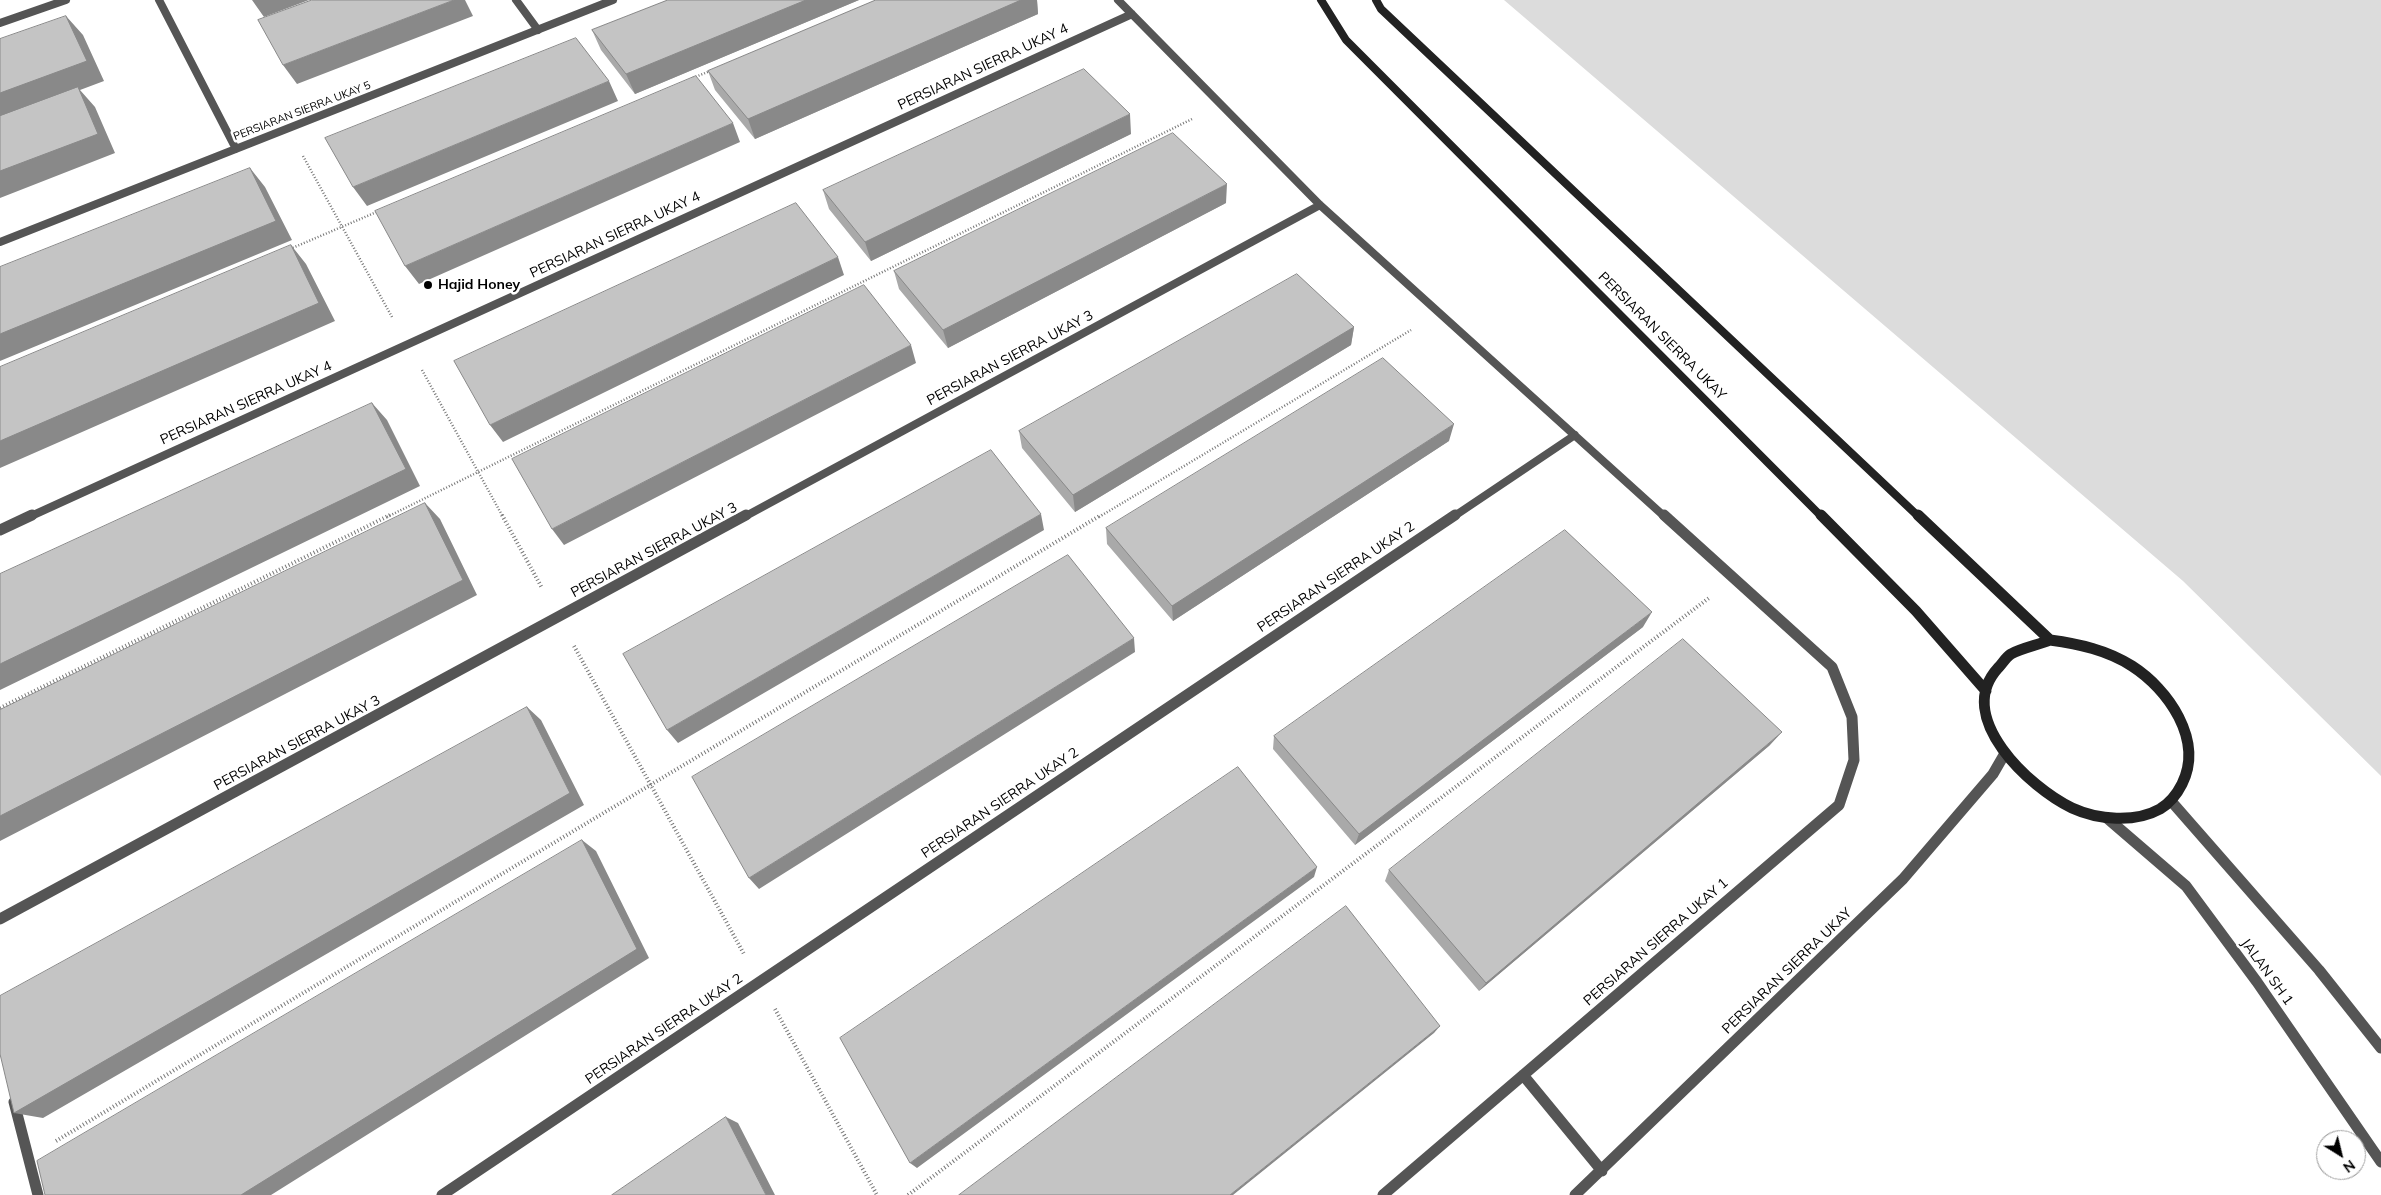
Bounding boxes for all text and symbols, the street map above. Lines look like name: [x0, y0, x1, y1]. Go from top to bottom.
street label: PERSIARAN SIERRA UKAY 4: [895, 20, 1071, 114]
street label: PERSIARAN SIERRA UKAY 5: [231, 79, 373, 143]
street label: PERSIARAN SIERRA UKAY 4: [527, 188, 703, 282]
street label: PERSIARAN SIERRA UKAY: [1595, 269, 1729, 403]
place label: Hajid Honey: [438, 277, 520, 293]
marker: Hajid Honey: [422, 279, 434, 291]
street label: PERSIARAN SIERRA UKAY 3: [924, 307, 1096, 409]
street label: PERSIARAN SIERRA UKAY 4: [158, 358, 334, 448]
street label: PERSIARAN SIERRA UKAY 3: [568, 499, 740, 601]
street label: PERSIARAN SIERRA UKAY 2: [1254, 518, 1418, 636]
street label: PERSIARAN SIERRA UKAY 3: [211, 692, 383, 794]
street label: PERSIARAN SIERRA UKAY 2: [918, 744, 1082, 862]
street label: PERSIARAN SIERRA UKAY 1: [1580, 875, 1732, 1009]
street label: PERSIARAN SIERRA UKAY: [1719, 905, 1855, 1037]
street label: JALAN SH 1: [2237, 935, 2297, 1009]
street label: PERSIARAN SIERRA UKAY 2: [582, 970, 746, 1088]
north arrow: [2316, 1130, 2366, 1180]
text: N: [2340, 1156, 2359, 1177]

